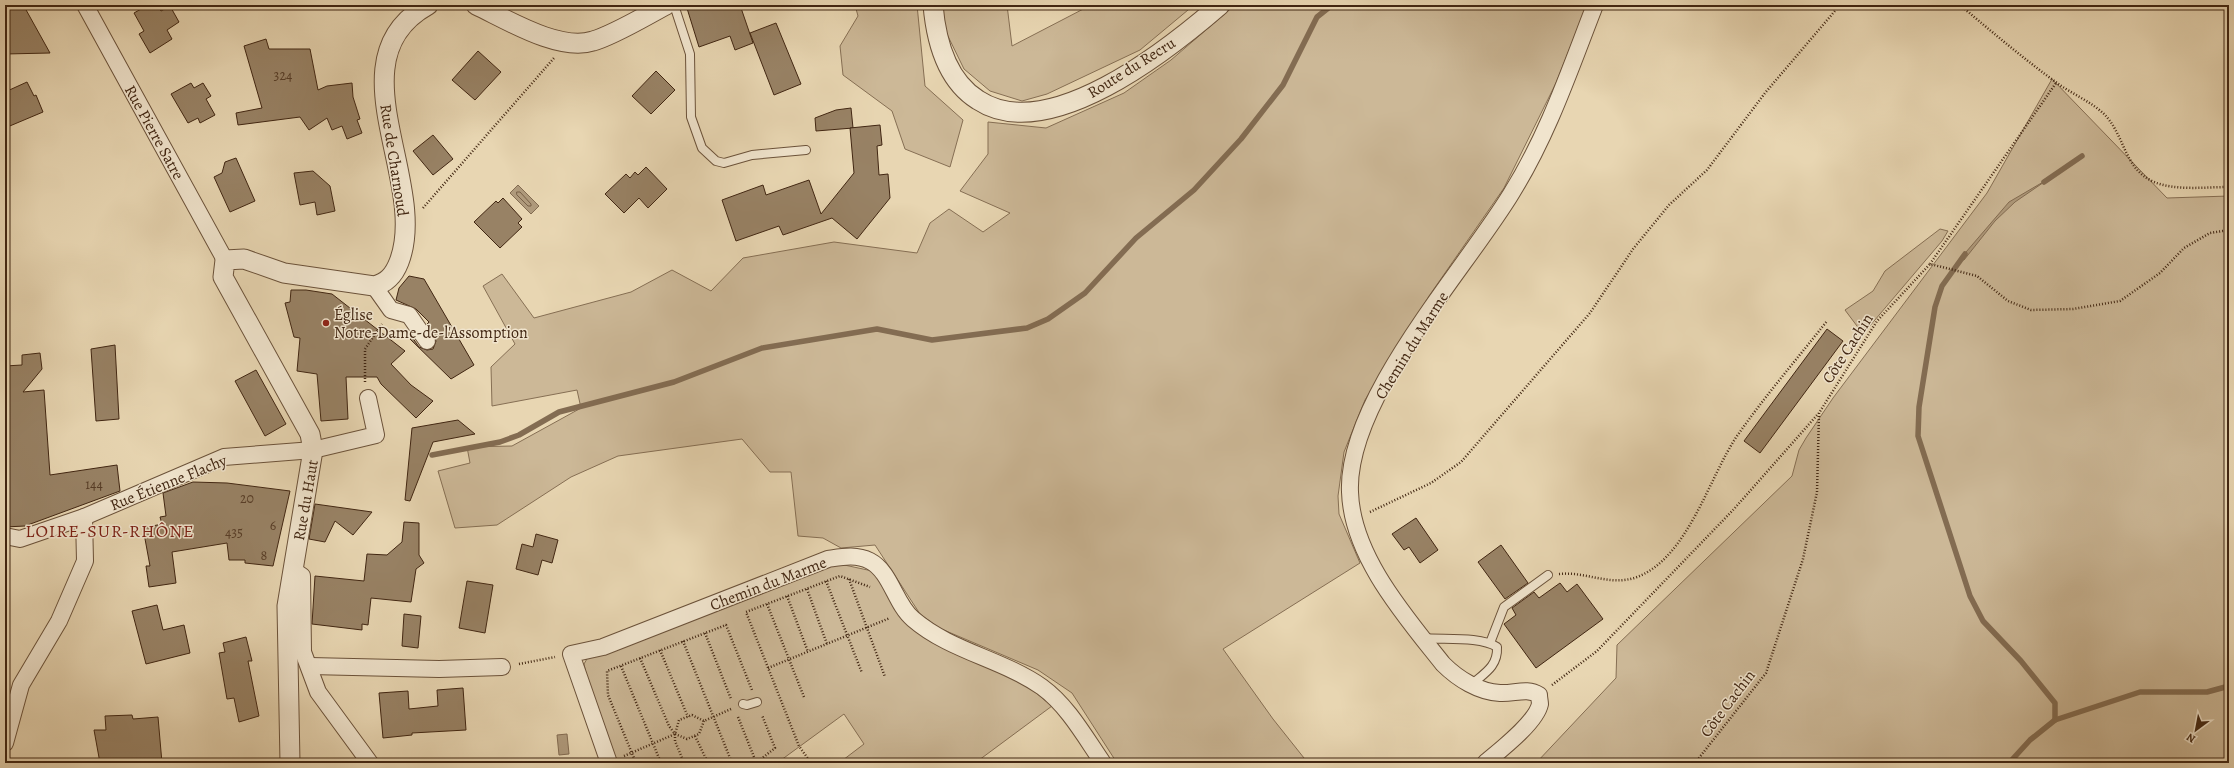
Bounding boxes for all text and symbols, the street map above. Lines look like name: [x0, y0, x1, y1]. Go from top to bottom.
street label: Route du Recru: [1083, 32, 1180, 104]
house number: 324: [274, 66, 292, 85]
street label: Rue Pierre Satre: [119, 81, 189, 184]
street label: Rue de Charnoud: [374, 102, 414, 218]
street label: Chemin du Marme: [1370, 287, 1454, 404]
place label: Église Notre-Dame-de-l'Assomption: [334, 304, 528, 344]
street label: Côte Cachin: [1817, 309, 1879, 388]
marker: Église Notre-Dame-de-l'Assomption: [321, 318, 331, 328]
street label: Rue Étienne Flachy: [107, 449, 231, 516]
street label: Rue du Haut: [288, 458, 324, 542]
house number: 144: [85, 475, 103, 494]
house number: 20: [240, 489, 254, 508]
house number: 6: [270, 516, 276, 535]
district label: LOIRE-SUR-RHÔNE: [25, 519, 195, 543]
house number: 435: [225, 523, 243, 542]
house number: 8: [261, 546, 268, 565]
street label: Chemin du Marme: [707, 552, 830, 616]
street label: Côte Cachin: [1695, 665, 1761, 742]
north arrow: [2176, 710, 2216, 750]
text: N: [2184, 730, 2198, 747]

